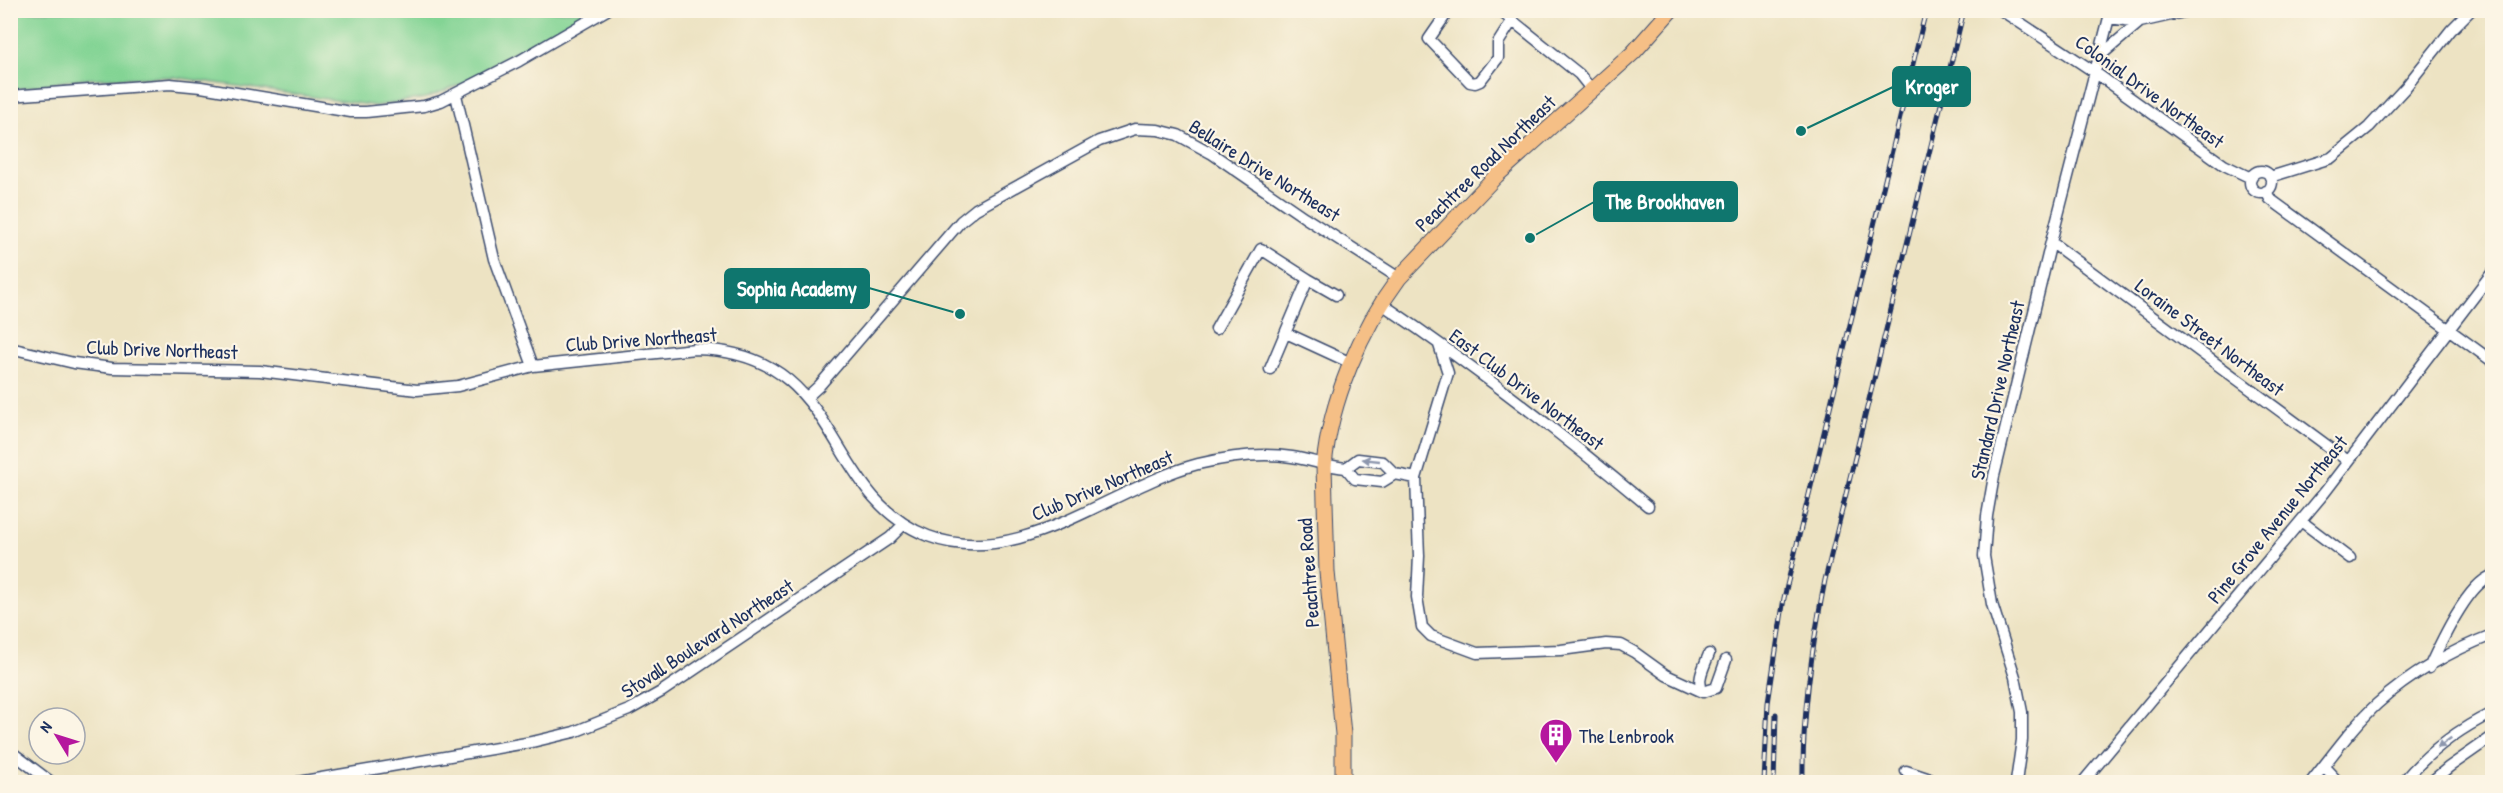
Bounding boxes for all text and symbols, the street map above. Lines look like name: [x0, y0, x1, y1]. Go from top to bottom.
street label: Colonial Drive Northeast: [2070, 28, 2231, 155]
callout: Kroger: [1893, 67, 1970, 106]
text: Kroger: [1905, 72, 1960, 102]
street label: Peachtree Road Northeast: [1409, 88, 1562, 237]
street label: Bellaire Drive Northeast: [1184, 113, 1347, 228]
callout: The Brookhaven: [1594, 182, 1737, 221]
text: The Brookhaven: [1604, 187, 1725, 216]
callout: Sophia Academy: [725, 269, 869, 308]
street label: Loraine Street Northeast: [2130, 272, 2291, 403]
text: Sophia Academy: [737, 274, 857, 304]
street label: Standard Drive Northeast: [1963, 297, 2031, 482]
street label: Club Drive Northeast: [565, 320, 719, 358]
street label: East Club Drive Northeast: [1444, 322, 1611, 457]
street label: Club Drive Northeast: [86, 333, 239, 365]
street label: Pine Grove Avenue Northeast: [2201, 428, 2354, 609]
street label: Club Drive Northeast: [1027, 443, 1178, 527]
one-way arrow: [1362, 455, 1381, 465]
street label: Peachtree Road: [1291, 517, 1325, 629]
street label: Stovall Boulevard Northeast: [615, 571, 799, 704]
north arrow: [27, 706, 87, 766]
text: N: [34, 716, 57, 737]
building icon: The Lenbrook: [1538, 717, 1574, 764]
place label: The Lenbrook: [1579, 722, 1674, 749]
one-way arrow: [2437, 737, 2453, 749]

